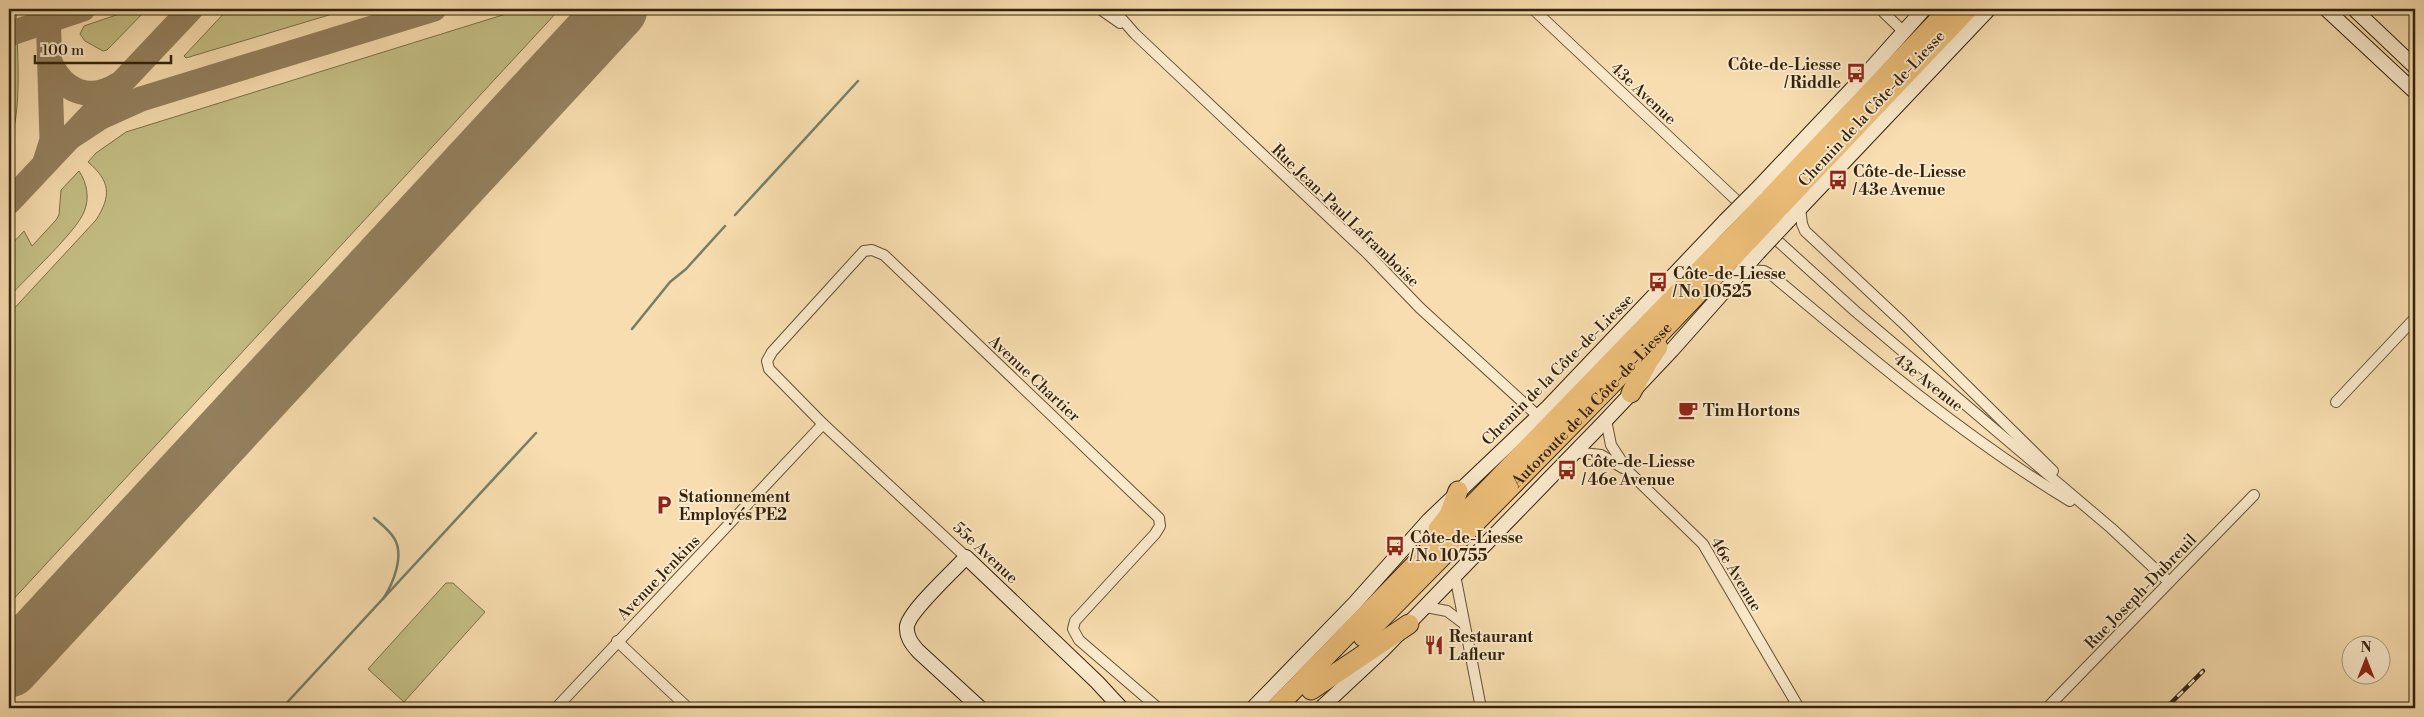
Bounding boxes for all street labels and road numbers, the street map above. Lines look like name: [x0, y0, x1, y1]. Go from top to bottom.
street label: Chemin de la Côte-de-Liesse: [1794, 26, 1950, 191]
street label: 43e Avenue: [1606, 58, 1680, 129]
street label: Rue Jean-Paul Laframboise: [1267, 140, 1423, 292]
street label: Chemin de la Côte-de-Liesse: [1478, 290, 1638, 450]
street label: Autoroute de la Côte-de-Liesse: [1507, 318, 1676, 492]
street label: Avenue Chartier: [984, 331, 1084, 426]
street label: 43e Avenue: [1890, 350, 1967, 416]
street label: 55e Avenue: [949, 518, 1022, 588]
street label: Rue Joseph-Dubreuil: [2081, 530, 2201, 653]
street label: Avenue Jenkins: [612, 531, 704, 625]
street label: 46e Avenue: [1706, 534, 1766, 615]

